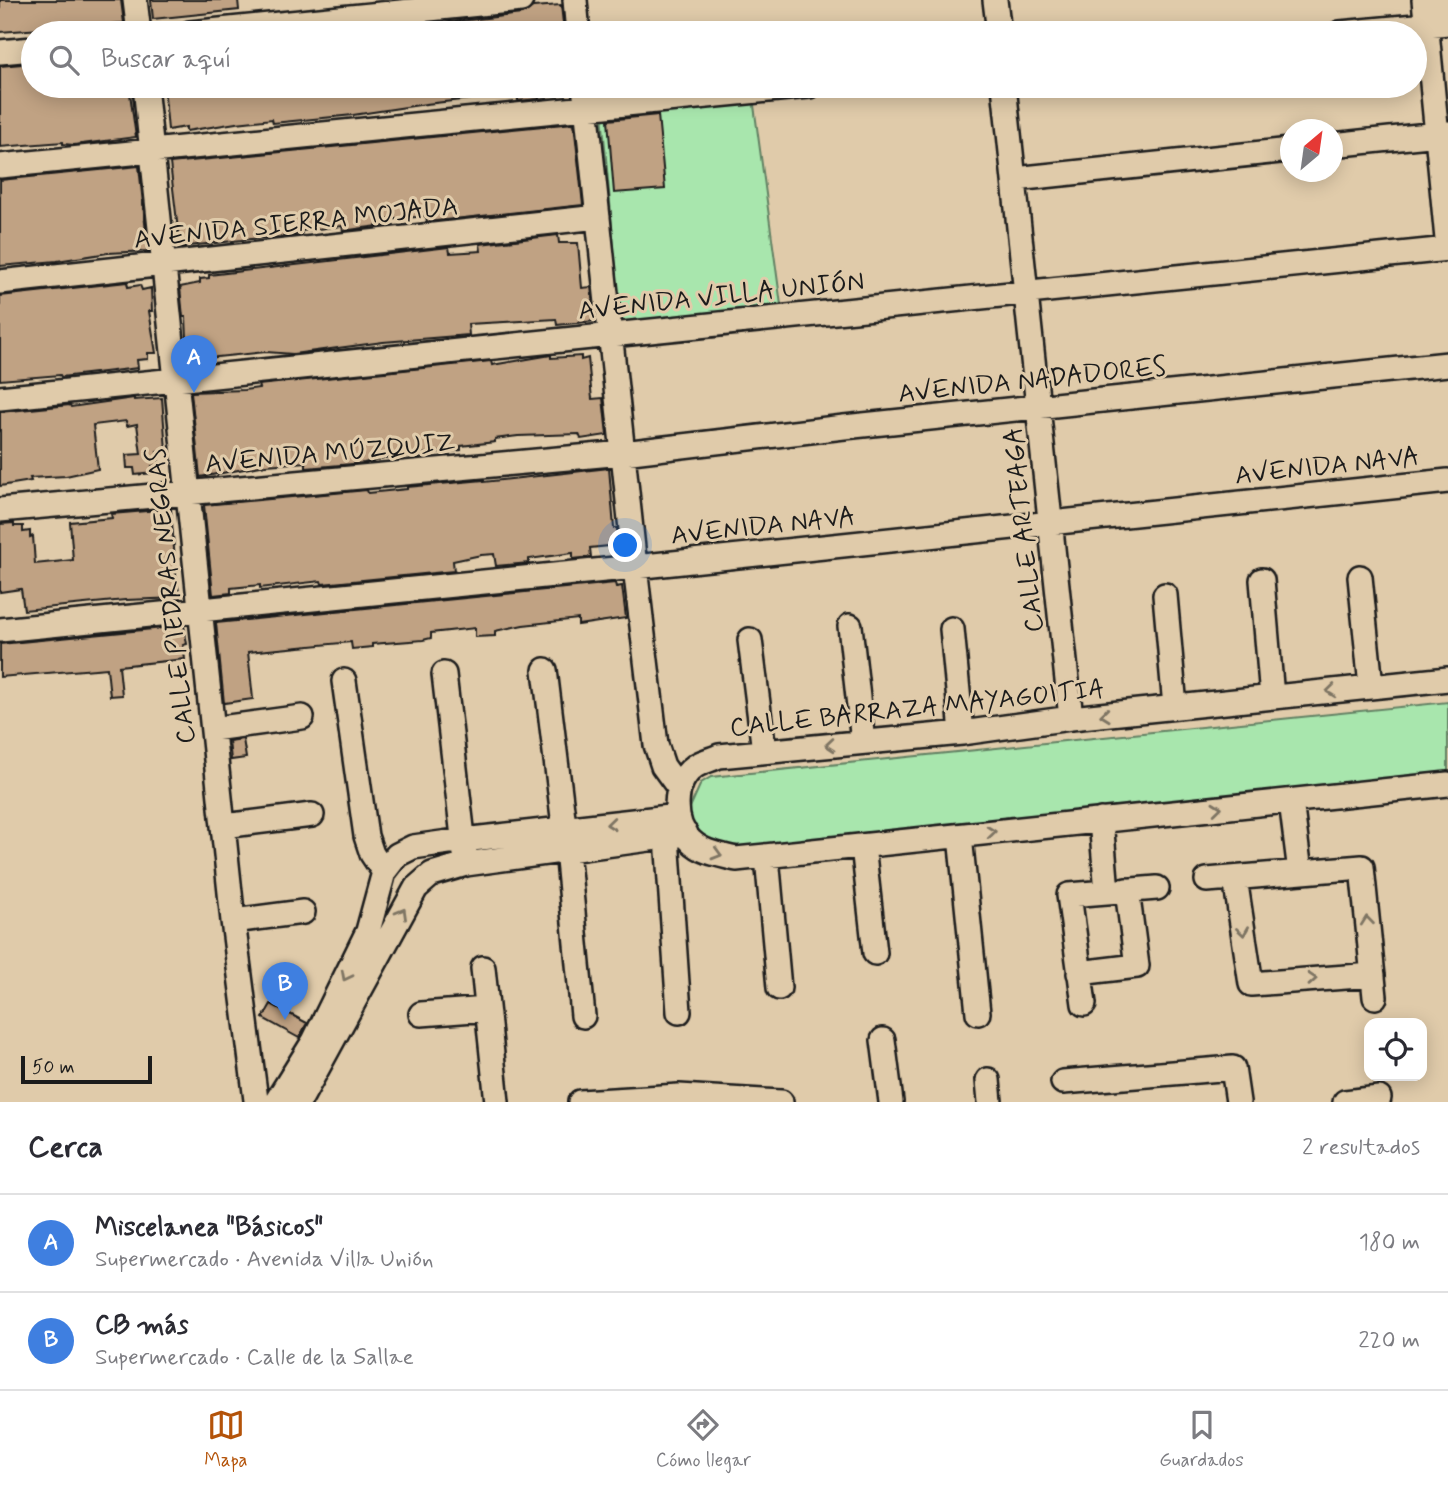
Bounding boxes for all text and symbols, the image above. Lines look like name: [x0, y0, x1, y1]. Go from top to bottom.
search box: [21, 21, 1427, 98]
icon: search: [45, 41, 83, 79]
text: Buscar aquí: [101, 43, 232, 77]
north arrow: [1280, 119, 1343, 182]
street label: AVENIDA SIERRA MOJADA: [132, 190, 460, 258]
street label: AVENIDA VILLA UNIÓN: [576, 265, 866, 329]
pin: A: [171, 335, 217, 393]
street label: AVENIDA NADADORES: [896, 350, 1168, 412]
street label: CALLE ARTEAGA: [997, 425, 1053, 634]
street label: AVENIDA MÚZQUIZ: [204, 426, 457, 482]
street label: AVENIDA NAVA: [1233, 440, 1421, 494]
street label: CALLE PIEDRAS NEGRAS: [140, 446, 204, 745]
street label: AVENIDA NAVA: [669, 500, 857, 554]
your location: [608, 528, 642, 562]
street label: CALLE BARRAZA MAYAGOITIA: [728, 672, 1106, 746]
one-way arrow: [1325, 683, 1337, 698]
one-way arrow: [1099, 707, 1111, 722]
one-way arrow: [825, 737, 836, 752]
one-way arrow: [1212, 801, 1223, 816]
one-way arrow: [605, 816, 616, 831]
one-way arrow: [985, 825, 997, 840]
one-way arrow: [711, 845, 723, 860]
one-way arrow: [393, 907, 406, 920]
one-way arrow: [1360, 915, 1375, 927]
one-way arrow: [1235, 925, 1250, 937]
pin: B: [262, 962, 308, 1020]
one-way arrow: [340, 969, 354, 981]
one-way arrow: [1307, 972, 1318, 987]
map controls: [1364, 1018, 1427, 1081]
button: locate: [1364, 1018, 1427, 1081]
scale bar: [21, 1053, 152, 1085]
text: 50 m: [32, 1055, 75, 1080]
text: Cerca: [28, 1128, 103, 1167]
text: 2 resultados: [1302, 1133, 1420, 1163]
text: Miscelanea "Básicos": [95, 1211, 323, 1245]
text: A: [43, 1228, 59, 1258]
text: 180 m: [1359, 1228, 1420, 1258]
text: Supermercado · Avenida Villa Unión: [95, 1245, 434, 1275]
text: CB más: [95, 1309, 188, 1343]
text: B: [44, 1326, 58, 1356]
text: 220 m: [1358, 1326, 1420, 1356]
text: Supermercado · Calle de la Sallae: [95, 1343, 414, 1373]
tab: Mapa: [204, 1406, 247, 1473]
tab: Cómo llegar: [656, 1406, 751, 1473]
tab: Guardados: [1159, 1406, 1244, 1473]

